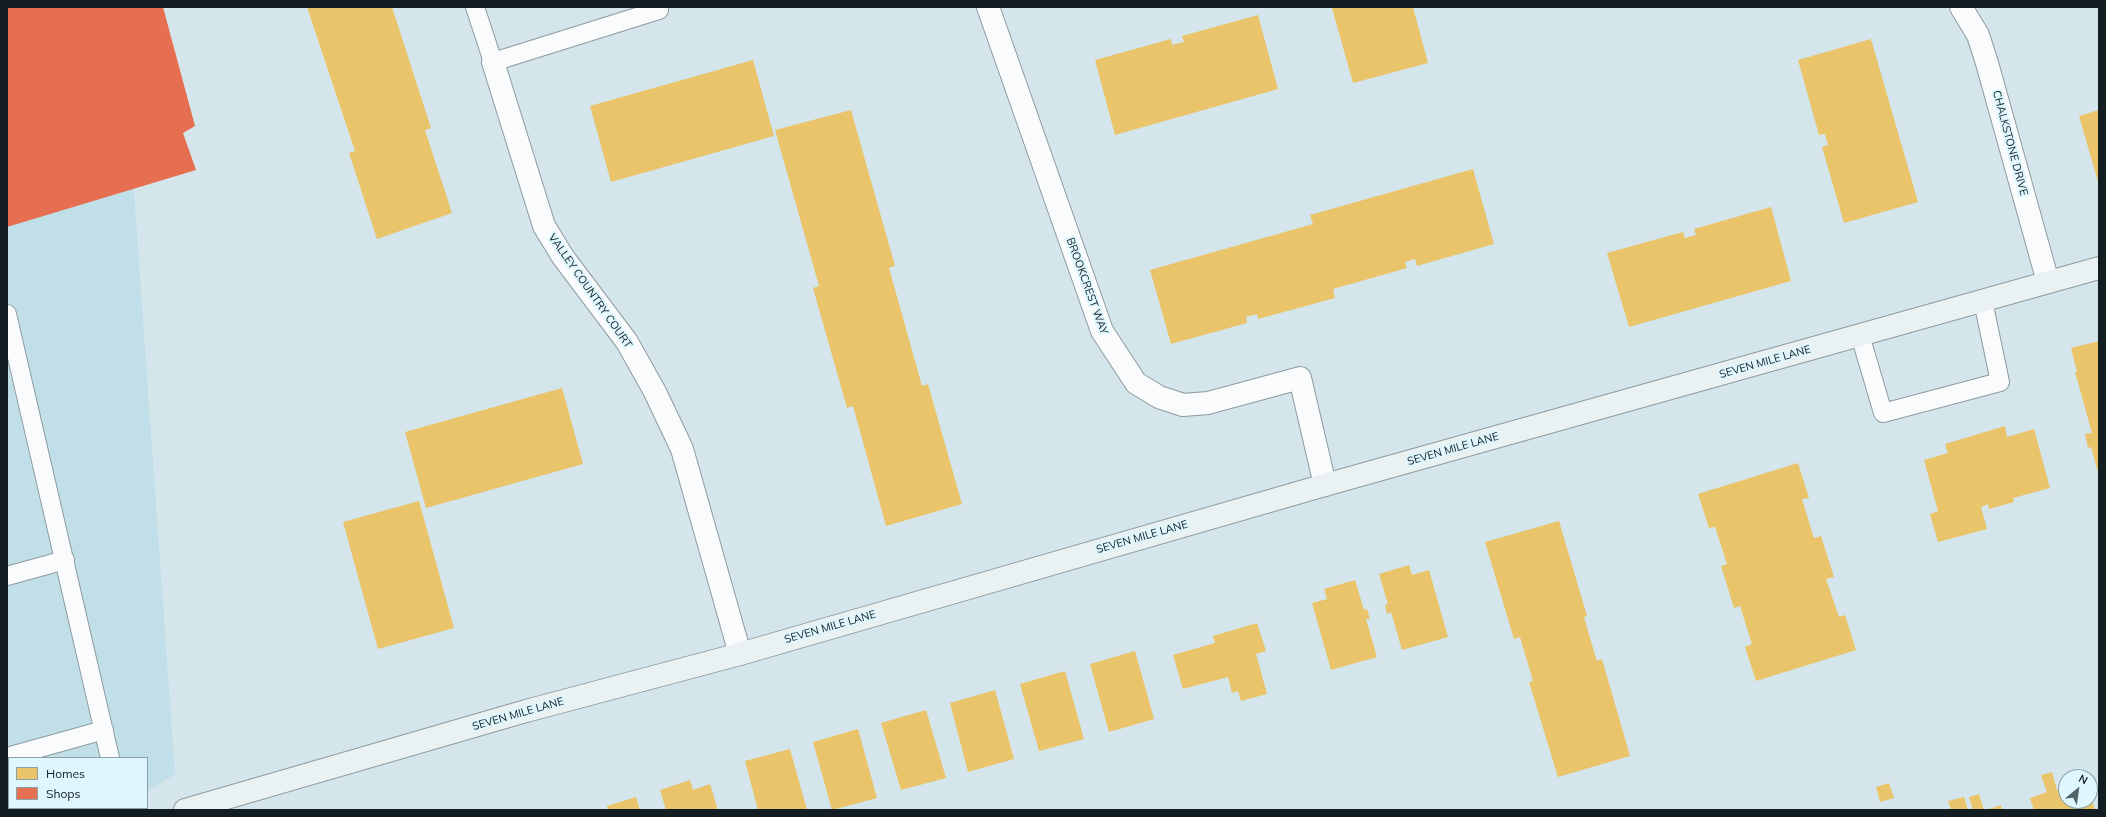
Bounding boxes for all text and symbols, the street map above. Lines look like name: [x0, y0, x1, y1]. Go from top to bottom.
street label: CHALKSTONE DRIVE: [1990, 89, 2030, 197]
street label: VALLEY COUNTRY COURT: [545, 231, 635, 351]
street label: BROOKCREST WAY: [1063, 236, 1111, 336]
street label: SEVEN MILE LANE: [1718, 343, 1812, 381]
street label: SEVEN MILE LANE: [1406, 430, 1500, 468]
street label: SEVEN MILE LANE: [1095, 518, 1189, 556]
street label: SEVEN MILE LANE: [783, 608, 877, 646]
street label: SEVEN MILE LANE: [471, 695, 565, 733]
legend: [8, 757, 148, 809]
text: Homes: [46, 766, 85, 781]
north arrow: [2058, 769, 2098, 809]
text: N: [2076, 771, 2090, 788]
text: Shops: [46, 786, 81, 801]

